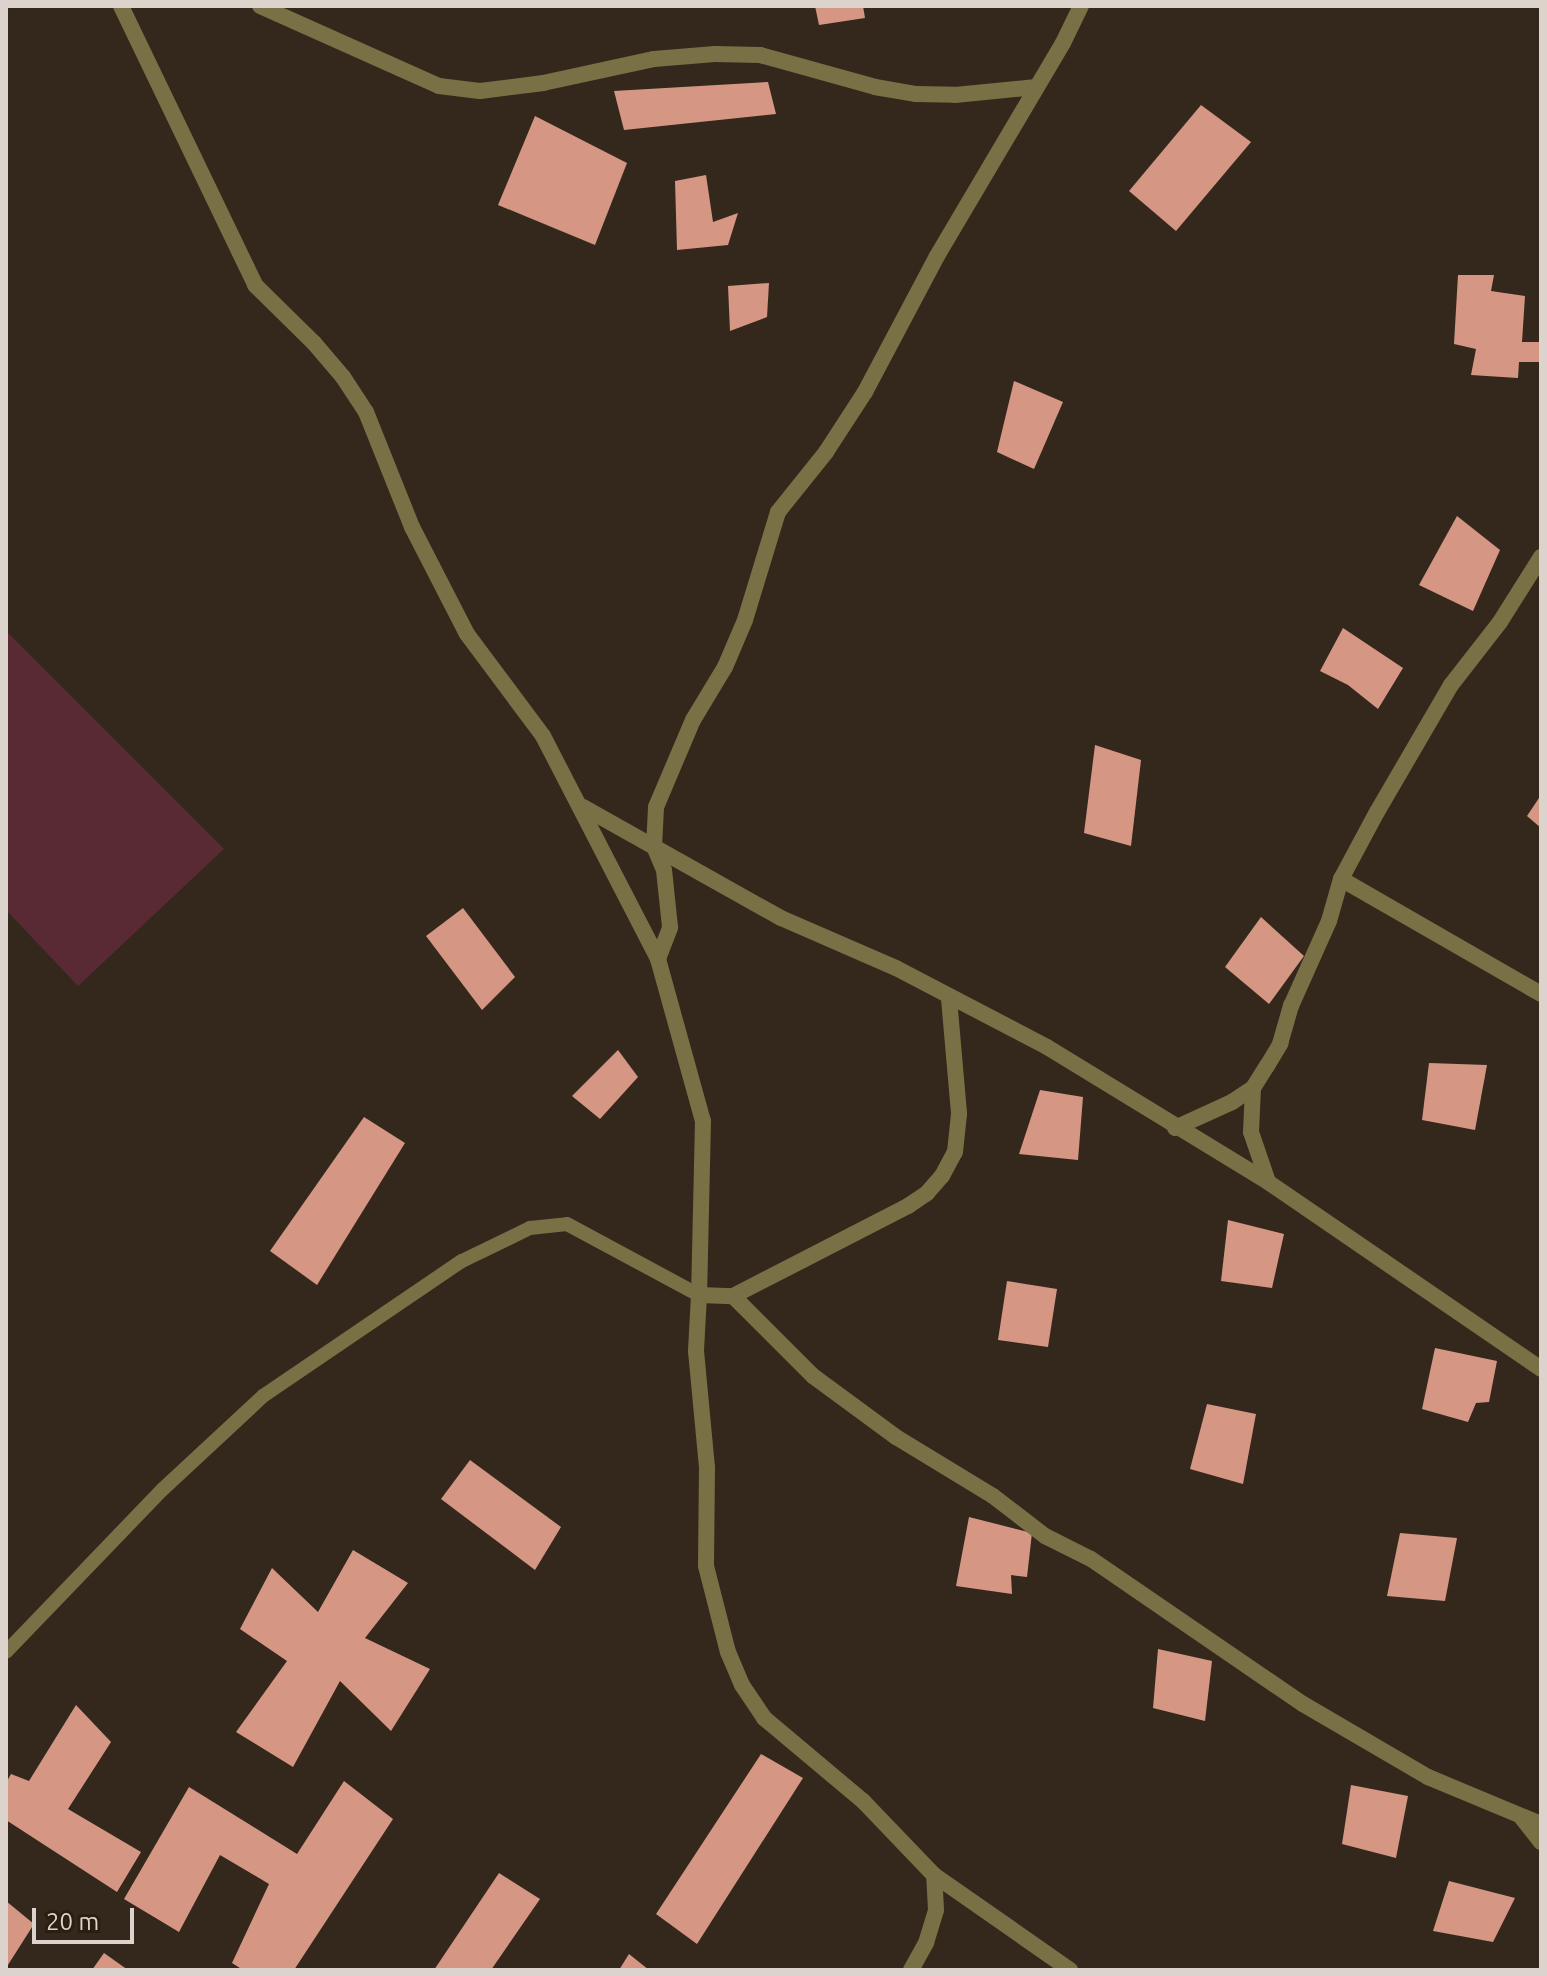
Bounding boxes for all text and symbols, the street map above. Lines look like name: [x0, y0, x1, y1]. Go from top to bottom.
scale bar: [36, 1892, 138, 1942]
text: 20 m: [46, 1908, 99, 1935]

